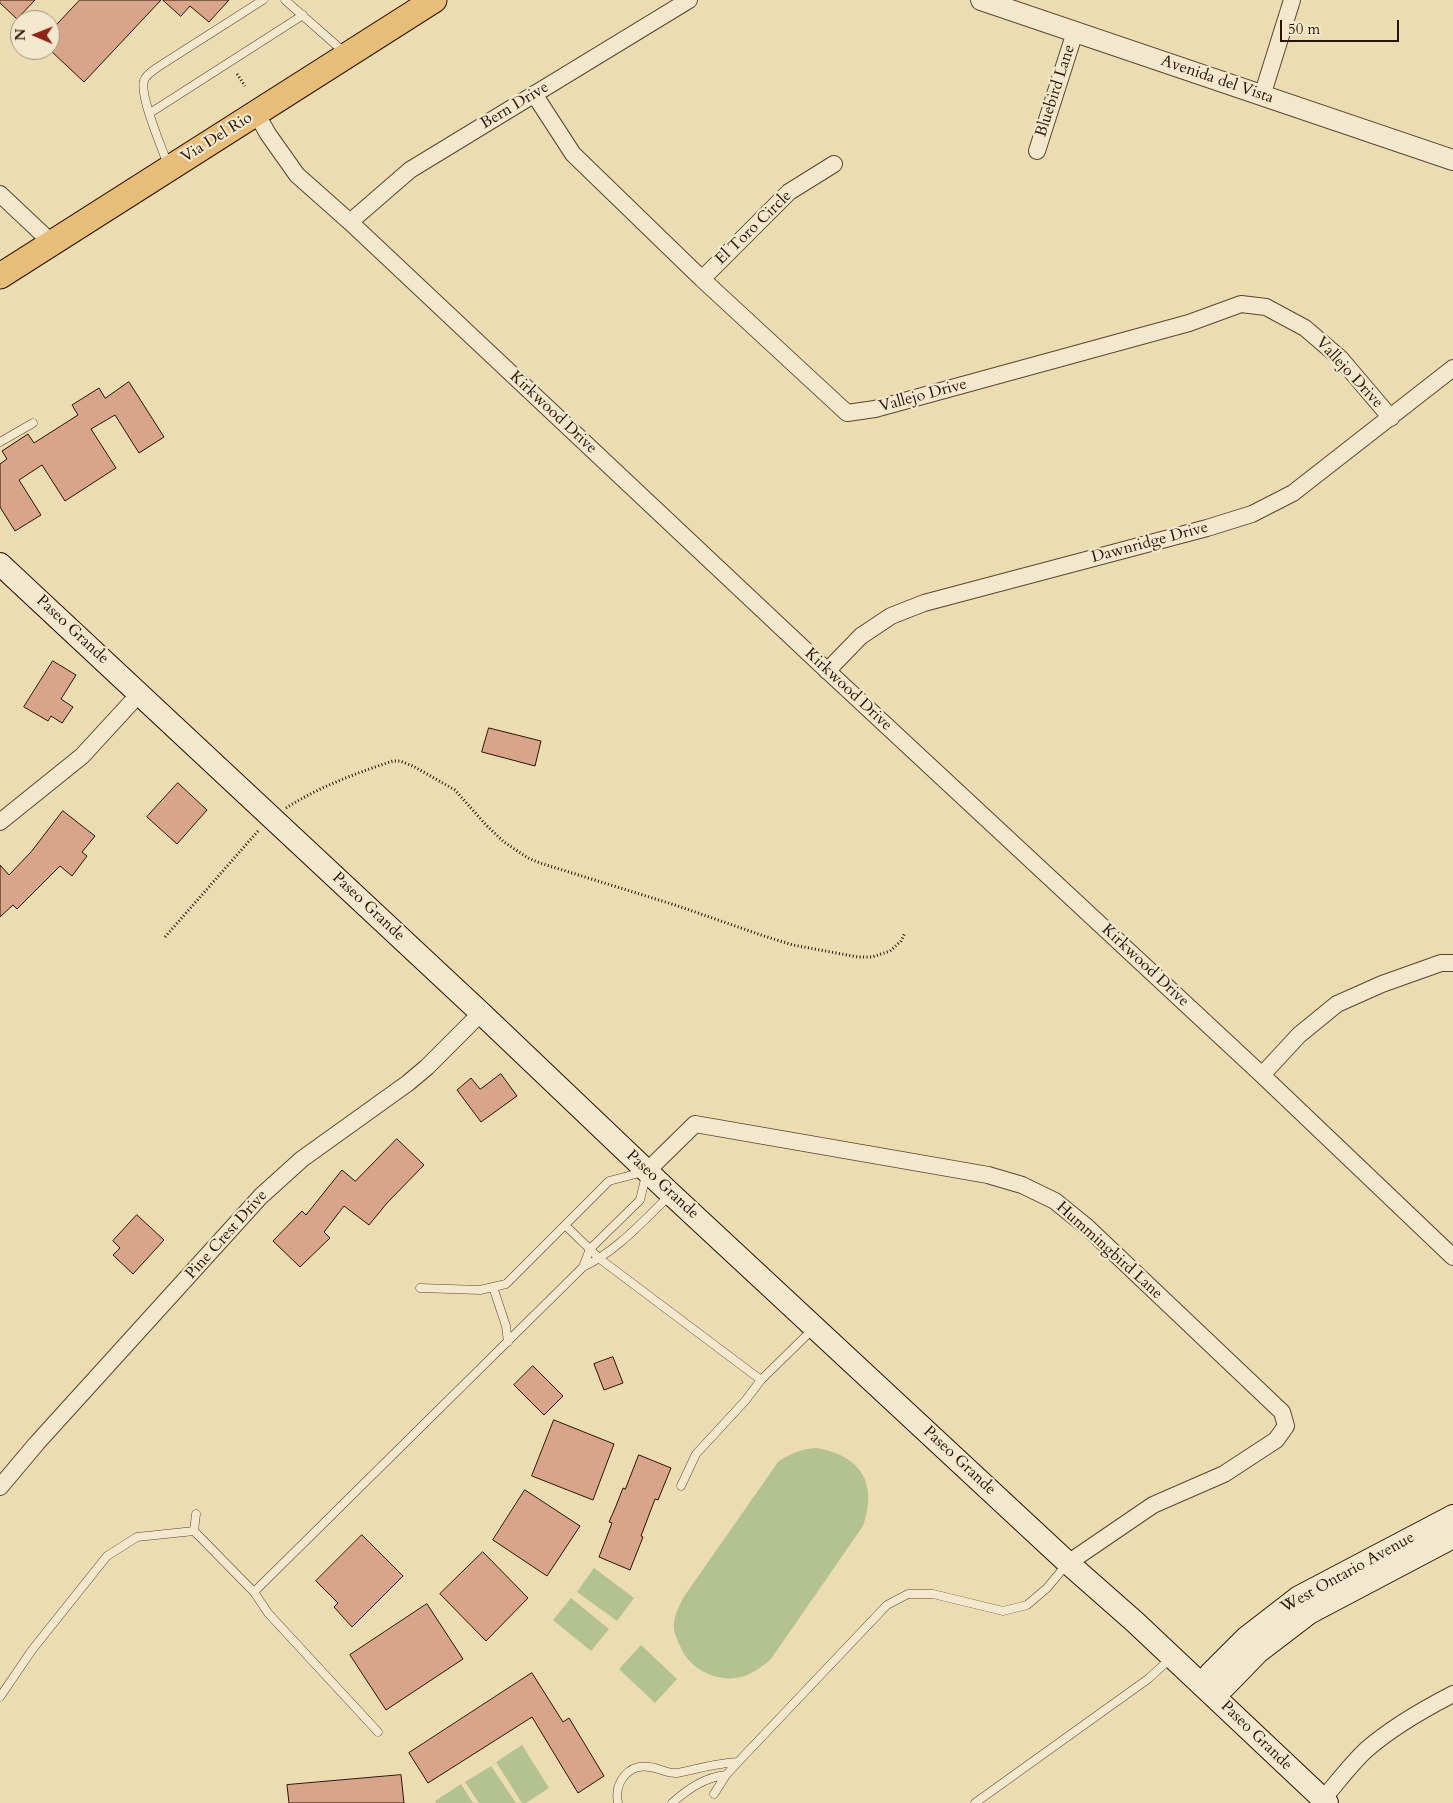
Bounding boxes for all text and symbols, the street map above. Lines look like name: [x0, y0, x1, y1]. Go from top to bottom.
north arrow: [10, 10, 60, 60]
scale bar: [1283, 10, 1402, 42]
text: 50 m: [1288, 19, 1320, 39]
text: N: [11, 29, 30, 41]
street label: Bluebird Lane: [1032, 43, 1080, 139]
street label: Avenida del Vista: [1158, 52, 1276, 108]
street label: Bern Drive: [477, 78, 553, 134]
street label: Via Del Rio: [178, 109, 256, 167]
street label: El Toro Circle: [712, 187, 796, 269]
street label: Vallejo Drive: [1311, 333, 1387, 413]
street label: Kirkwood Drive: [505, 368, 601, 458]
street label: Vallejo Drive: [877, 375, 969, 417]
street label: Dawnridge Drive: [1090, 518, 1210, 568]
street label: Paseo Grande: [32, 592, 112, 668]
street label: Kirkwood Drive: [800, 645, 896, 735]
street label: Paseo Grande: [328, 869, 408, 945]
street label: Kirkwood Drive: [1097, 921, 1193, 1011]
street label: Paseo Grande: [622, 1147, 702, 1223]
street label: Pine Crest Drive: [182, 1186, 272, 1284]
street label: Hummingbird Lane: [1052, 1198, 1166, 1304]
street label: Paseo Grande: [919, 1423, 999, 1499]
street label: West Ontario Avenue: [1278, 1528, 1418, 1618]
street label: Paseo Grande: [1216, 1697, 1296, 1775]

